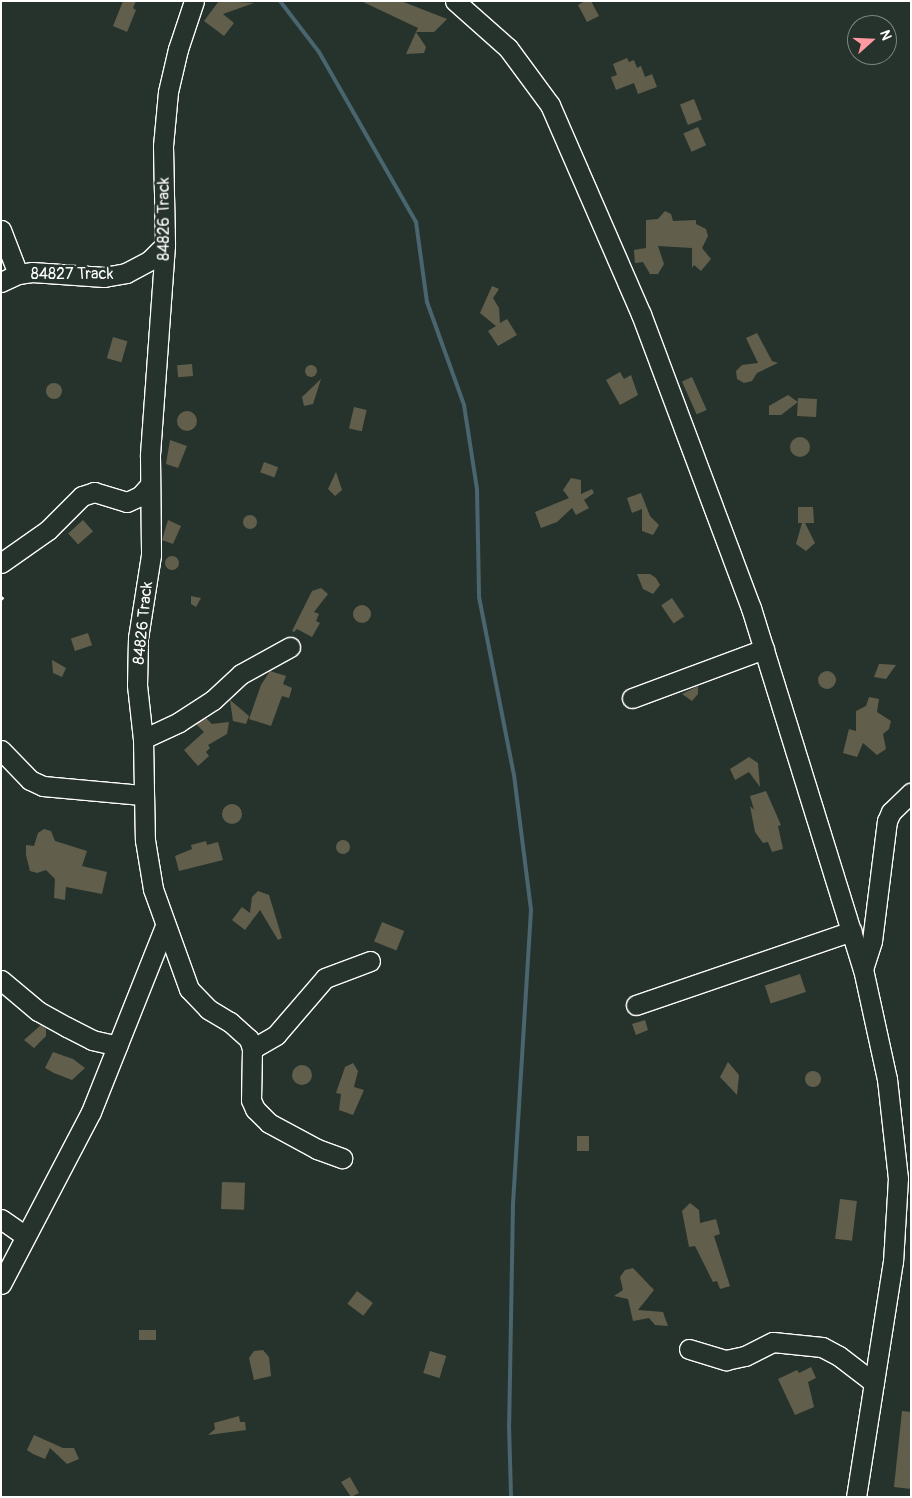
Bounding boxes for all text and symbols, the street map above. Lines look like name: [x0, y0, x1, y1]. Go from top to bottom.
north arrow: [847, 15, 897, 65]
text: N: [876, 28, 895, 42]
street label: 84826 Track: [154, 177, 174, 261]
street label: 84827 Track: [31, 264, 113, 284]
street label: 84826 Track: [129, 580, 157, 666]

